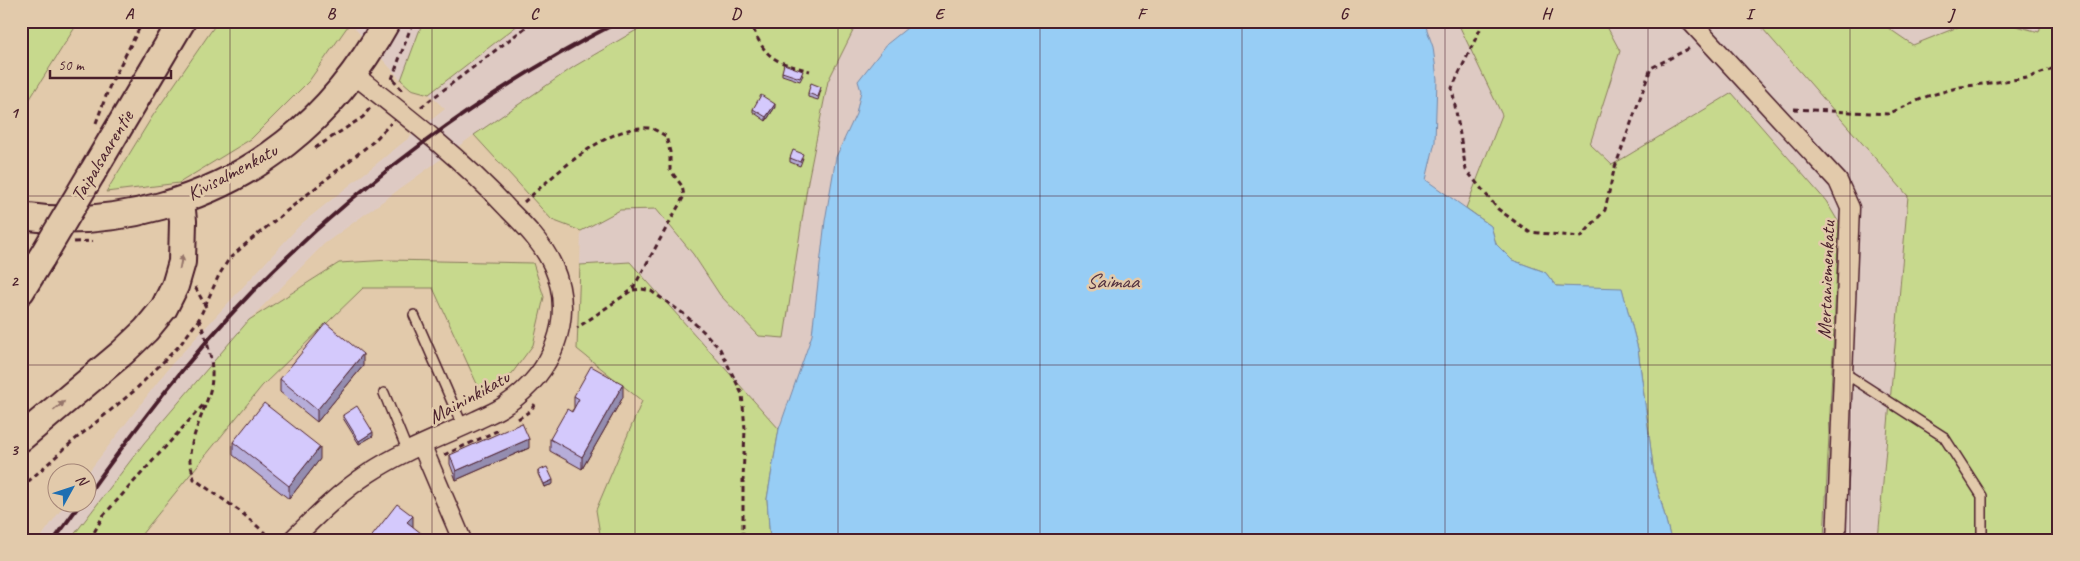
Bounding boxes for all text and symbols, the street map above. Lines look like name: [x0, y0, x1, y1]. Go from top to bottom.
text: A: [125, 4, 135, 24]
text: B: [327, 4, 337, 24]
text: C: [530, 4, 540, 24]
text: D: [731, 4, 742, 24]
text: E: [935, 4, 946, 24]
text: F: [1137, 4, 1148, 24]
text: G: [1340, 4, 1350, 24]
text: H: [1541, 4, 1553, 24]
text: I: [1746, 4, 1756, 24]
text: J: [1947, 4, 1956, 24]
scale bar: [50, 48, 171, 80]
text: 50 m: [58, 56, 85, 75]
text: 1: [10, 103, 19, 123]
street label: Taipalsaarentie: [65, 105, 140, 206]
street label: Kivisalmenkatu: [182, 137, 283, 206]
street label: Mertaniemenkatu: [1811, 219, 1841, 340]
one-way arrow: [177, 255, 185, 270]
water label: Saimaa: [1086, 268, 1140, 294]
text: 2: [10, 271, 19, 291]
street label: Maininkikatu: [424, 364, 515, 430]
one-way arrow: [52, 401, 65, 412]
text: 3: [10, 440, 19, 460]
north arrow: [48, 464, 98, 514]
text: N: [72, 471, 92, 491]

